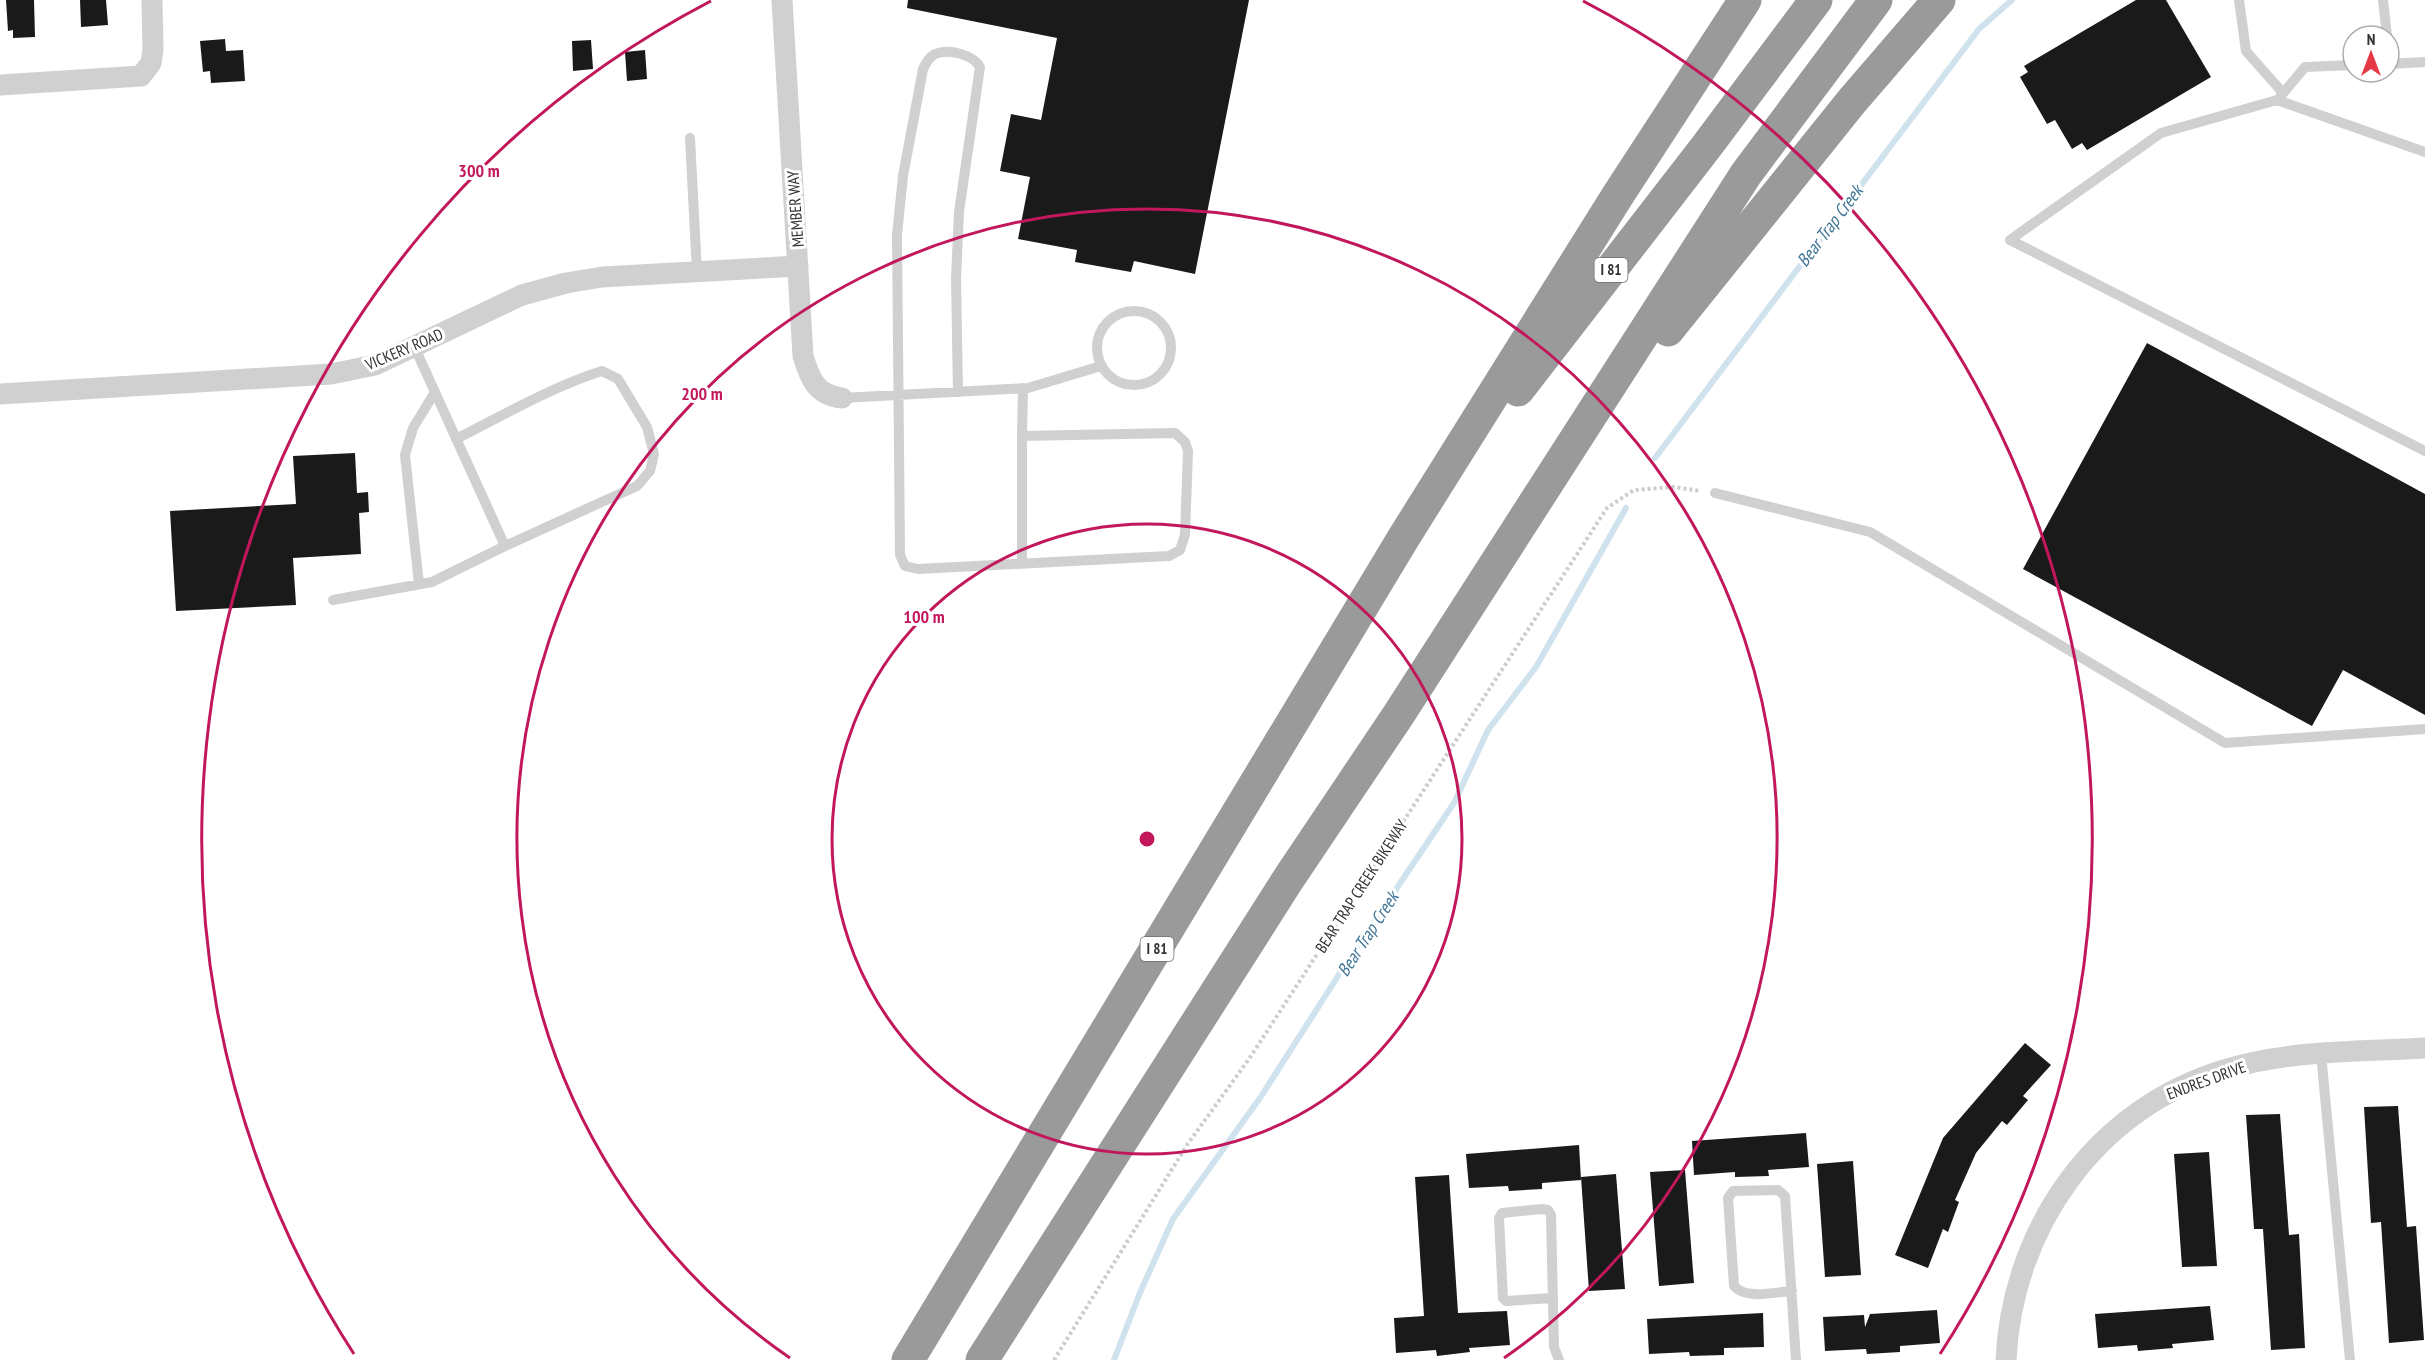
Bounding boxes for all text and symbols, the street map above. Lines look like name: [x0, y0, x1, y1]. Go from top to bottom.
north arrow: [2341, 24, 2401, 84]
text: N: [2367, 29, 2375, 49]
text: 300 m: [458, 159, 500, 182]
street label: MEMBER WAY: [782, 169, 808, 248]
water label: Bear Trap Creek: [1791, 179, 1869, 271]
road number: I 81: [1594, 258, 1628, 282]
street label: VICKERY ROAD: [361, 324, 446, 375]
text: 200 m: [681, 382, 723, 405]
text: 100 m: [903, 605, 945, 628]
street label: BEAR TRAP CREEK BIKEWAY: [1310, 815, 1412, 956]
centre of rings: [1137, 829, 1157, 849]
water label: Bear Trap Creek: [1332, 885, 1405, 980]
road number: I 81: [1140, 937, 1174, 961]
street label: ENDRES DRIVE: [2164, 1056, 2248, 1104]

